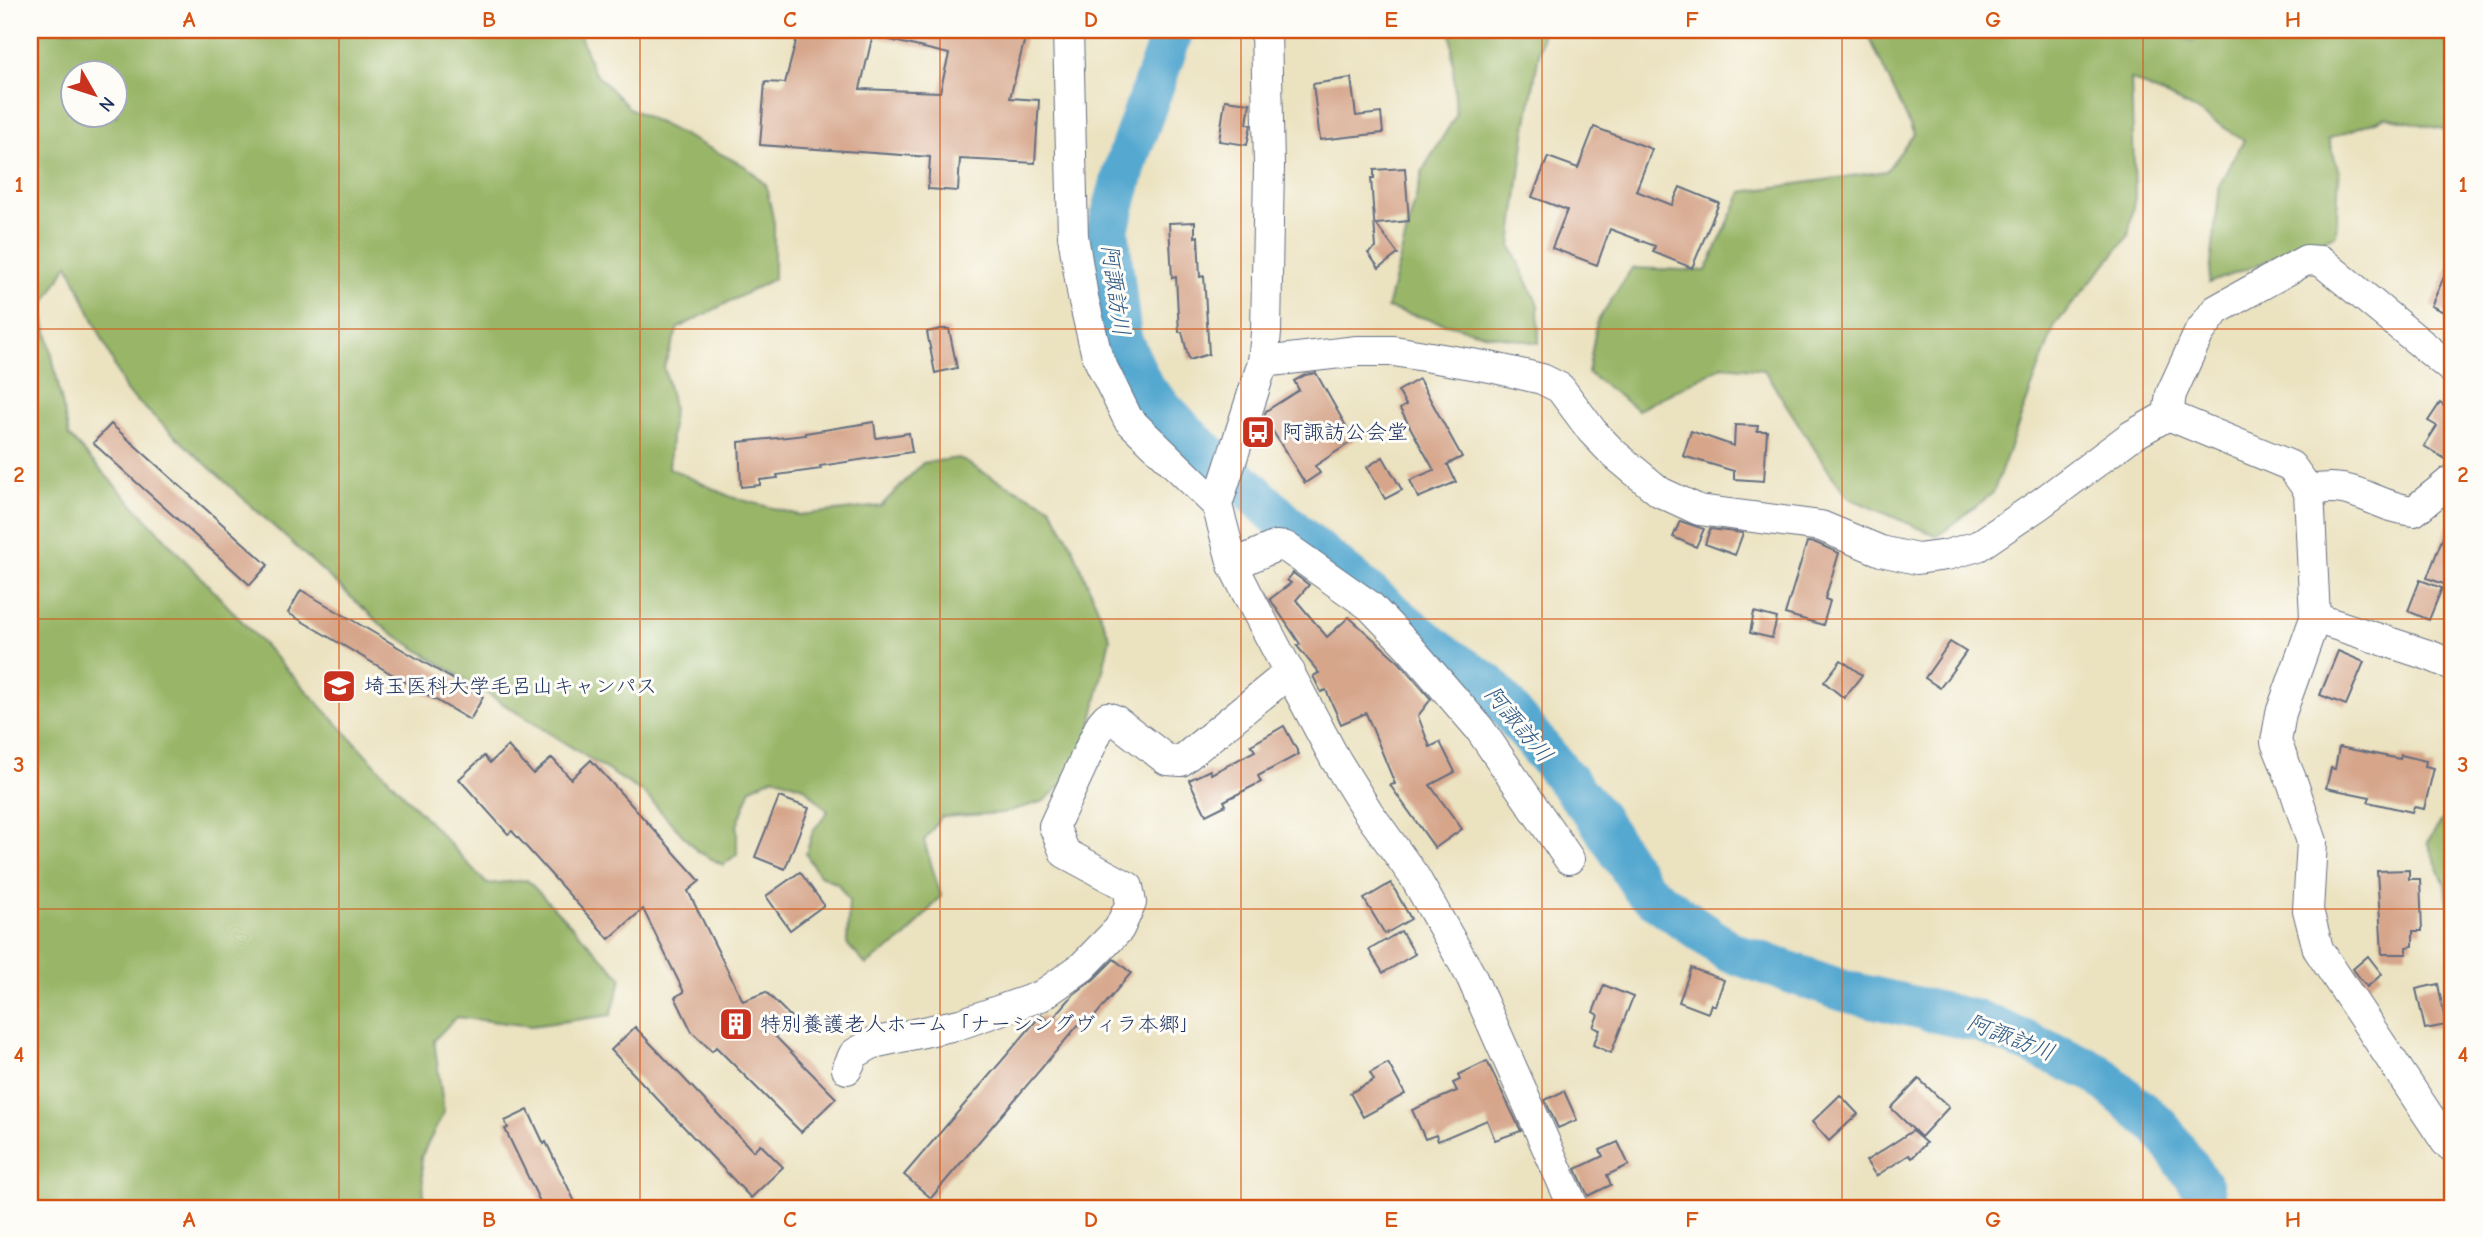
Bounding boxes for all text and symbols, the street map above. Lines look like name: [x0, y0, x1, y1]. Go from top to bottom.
text: A: [183, 6, 196, 33]
text: B: [482, 6, 496, 33]
text: C: [783, 6, 797, 33]
text: D: [1084, 6, 1098, 33]
text: E: [1384, 6, 1398, 33]
text: F: [1685, 6, 1699, 33]
text: G: [1985, 6, 2001, 33]
text: H: [2285, 6, 2301, 33]
north arrow: [60, 60, 130, 130]
text: N: [94, 92, 119, 116]
text: 1: [14, 171, 24, 198]
text: 1: [2458, 171, 2468, 198]
water label: 阿諏訪川: [1096, 243, 1135, 338]
bus stop icon: 阿諏訪公会堂: [1239, 413, 1277, 451]
place label: 阿諏訪公会堂: [1282, 420, 1408, 444]
text: 2: [13, 461, 25, 488]
text: 2: [2457, 461, 2469, 488]
school or university icon: 埼玉医科大学毛呂山キャンパス: [320, 667, 358, 705]
place label: 埼玉医科大学毛呂山キャンパス: [364, 674, 657, 698]
water label: 阿諏訪川: [1479, 680, 1559, 768]
text: 3: [13, 751, 25, 778]
text: 3: [2457, 751, 2469, 778]
building icon: 特別養護老人ホーム「ナーシングヴィラ本郷」: [717, 1005, 755, 1043]
water label: 阿諏訪川: [1963, 1008, 2059, 1067]
place label: 特別養護老人ホーム「ナーシングヴィラ本郷」: [760, 1012, 1201, 1036]
text: 4: [14, 1041, 25, 1068]
text: 4: [2458, 1041, 2469, 1068]
text: A: [183, 1206, 196, 1233]
text: B: [482, 1206, 496, 1233]
text: C: [783, 1206, 797, 1233]
text: D: [1084, 1206, 1098, 1233]
text: E: [1384, 1206, 1398, 1233]
text: F: [1685, 1206, 1699, 1233]
text: G: [1985, 1206, 2001, 1233]
text: H: [2285, 1206, 2301, 1233]

